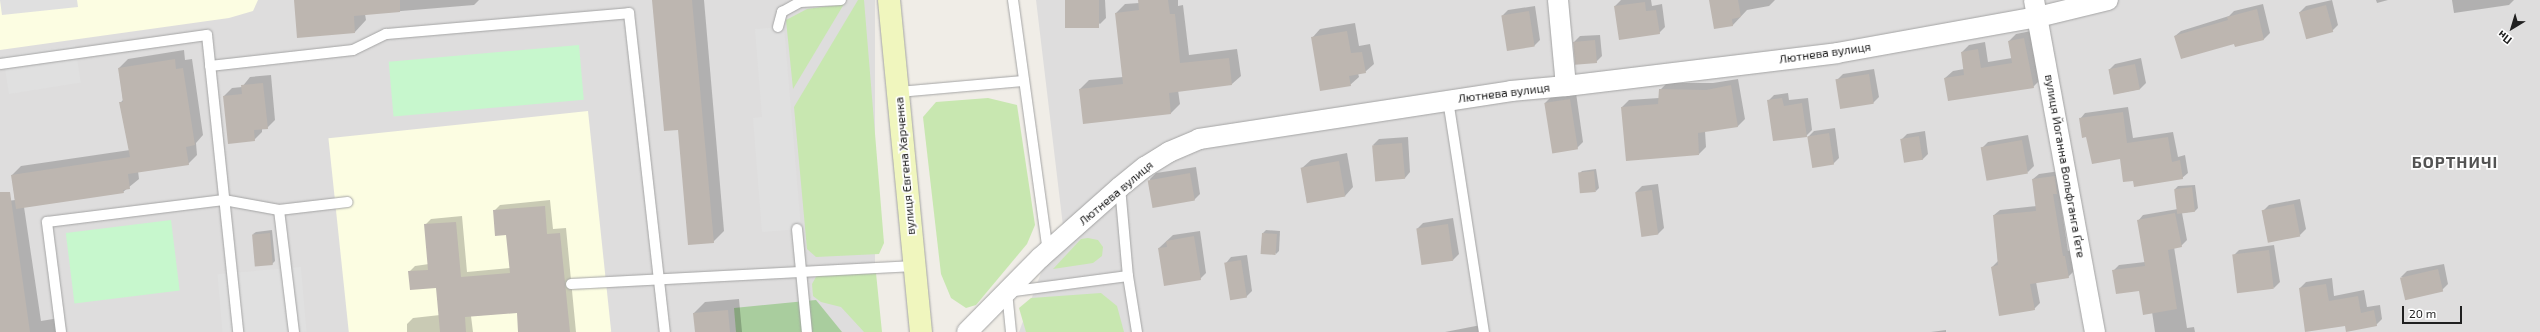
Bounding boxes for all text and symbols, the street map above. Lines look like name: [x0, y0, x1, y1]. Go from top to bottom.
north arrow: [2492, 8, 2532, 48]
text: Пн: [2495, 28, 2514, 47]
street label: Лютнева вулиця: [1778, 39, 1872, 67]
street label: вулиця Йоганна Вольфганга Ґете: [2042, 73, 2088, 259]
street label: Лютнева вулиця: [1457, 80, 1551, 106]
street label: вулиця Євгена Харченка: [892, 96, 918, 236]
district label: БОРТНИЧІ: [2412, 152, 2498, 172]
street label: Лютнева вулиця: [1076, 158, 1156, 228]
scale bar: [2404, 298, 2464, 324]
text: 20 m: [2409, 306, 2436, 320]

